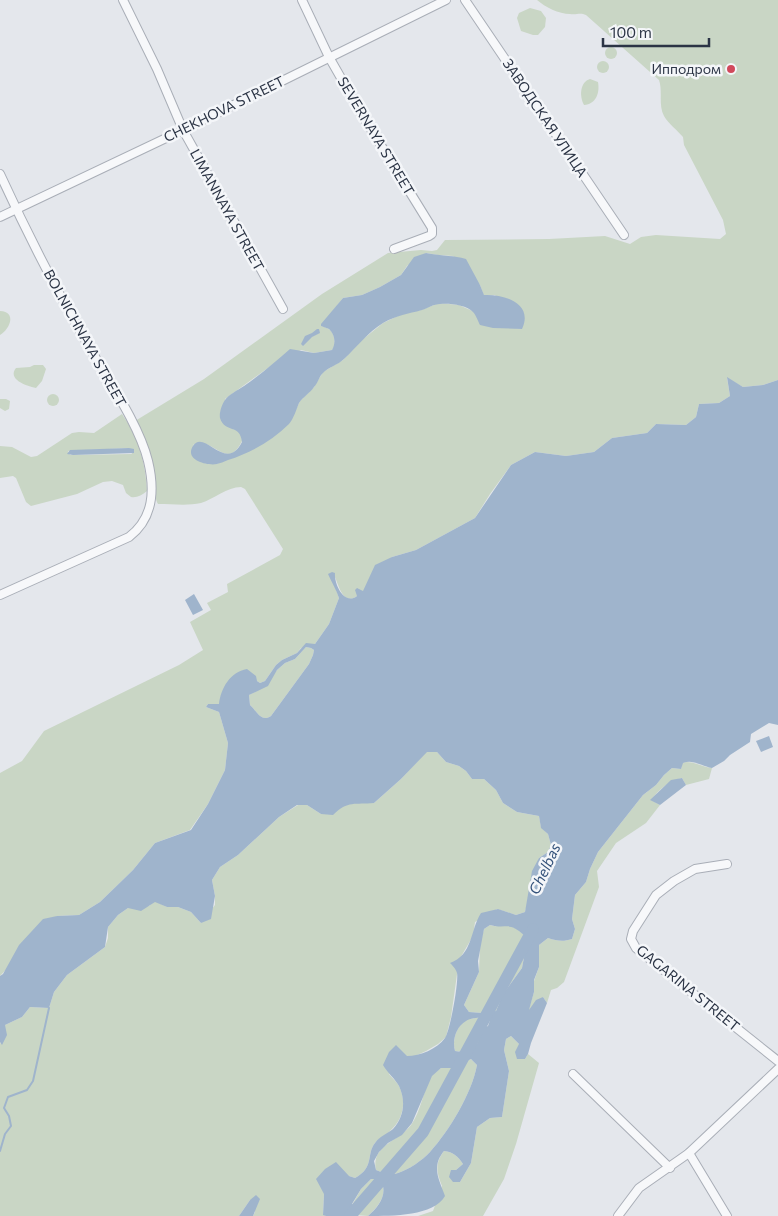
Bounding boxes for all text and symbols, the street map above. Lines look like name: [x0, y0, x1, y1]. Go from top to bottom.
scale bar: [603, 15, 709, 47]
text: 100 m: [610, 23, 652, 41]
street label: ЗАВОДСКАЯ УЛИЦА: [499, 55, 592, 180]
place label: Ипподром: [652, 60, 721, 77]
marker: Ипподром: [725, 63, 737, 75]
street label: CHEKHOVA STREET: [161, 72, 287, 145]
street label: SEVERNAYA STREET: [334, 73, 418, 198]
street label: LIMANNAYA STREET: [187, 146, 268, 274]
street label: BOLNICHNAYA STREET: [41, 266, 130, 409]
water label: Chelbas: [524, 840, 564, 897]
street label: GAGARINA STREET: [633, 941, 743, 1034]

